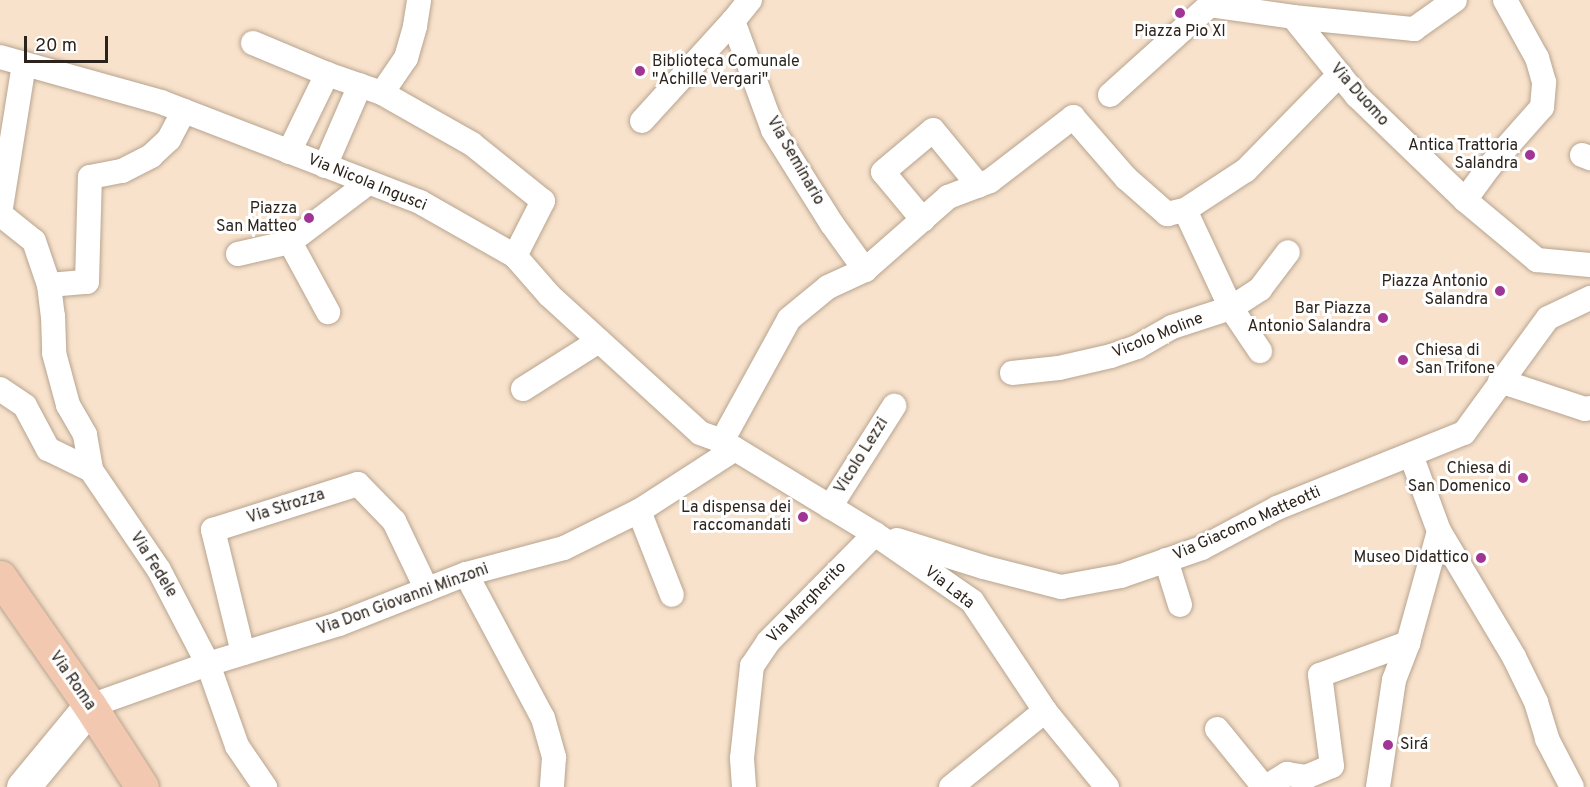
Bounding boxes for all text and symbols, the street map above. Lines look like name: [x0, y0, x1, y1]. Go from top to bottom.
marker: Piazza Pio XI: [1173, 6, 1187, 20]
place label: Piazza Pio XI: [1134, 22, 1226, 42]
scale bar: [27, 24, 111, 62]
text: 20 m: [35, 35, 77, 58]
place label: Biblioteca Comunale "Achille Vergari": [652, 52, 800, 90]
street label: Via Duomo: [1326, 60, 1392, 130]
marker: Biblioteca Comunale "Achille Vergari": [633, 64, 647, 78]
street label: Via Seminario: [762, 113, 828, 209]
place label: Antica Trattoria Salandra: [1407, 136, 1518, 174]
marker: Antica Trattoria Salandra: [1523, 148, 1537, 162]
street label: Via Nicola Ingusci: [305, 150, 429, 216]
place label: Piazza San Matteo: [216, 199, 297, 237]
marker: Piazza San Matteo: [302, 211, 316, 225]
place label: Piazza Antonio Salandra: [1381, 272, 1488, 310]
marker: Piazza Antonio Salandra: [1493, 284, 1507, 298]
place label: Bar Piazza Antonio Salandra: [1247, 299, 1371, 337]
street label: Vicolo Moline: [1110, 309, 1206, 363]
marker: Bar Piazza Antonio Salandra: [1376, 311, 1390, 325]
place label: Chiesa di San Trifone: [1415, 341, 1496, 379]
marker: Chiesa di San Trifone: [1396, 353, 1410, 367]
street label: Vicolo Lezzi: [831, 414, 893, 498]
place label: Chiesa di San Domenico: [1408, 459, 1511, 497]
marker: Chiesa di San Domenico: [1516, 471, 1530, 485]
street label: Via Giacomo Matteotti: [1170, 483, 1324, 565]
street label: Via Strozza: [245, 485, 327, 529]
place label: La dispensa dei raccomandati: [681, 498, 791, 536]
marker: La dispensa dei raccomandati: [796, 510, 810, 524]
street label: Via Fedele: [125, 529, 181, 601]
place label: Museo Didattico: [1353, 548, 1469, 568]
marker: Museo Didattico: [1474, 551, 1488, 565]
street label: Via Margherito: [763, 558, 851, 648]
street label: Via Don Giovanni Minzoni: [315, 560, 491, 640]
street label: Via Lata: [920, 563, 978, 613]
street label: Via Roma: [45, 648, 99, 714]
place label: Sirá: [1400, 735, 1428, 755]
marker: Sirá: [1381, 738, 1395, 752]

